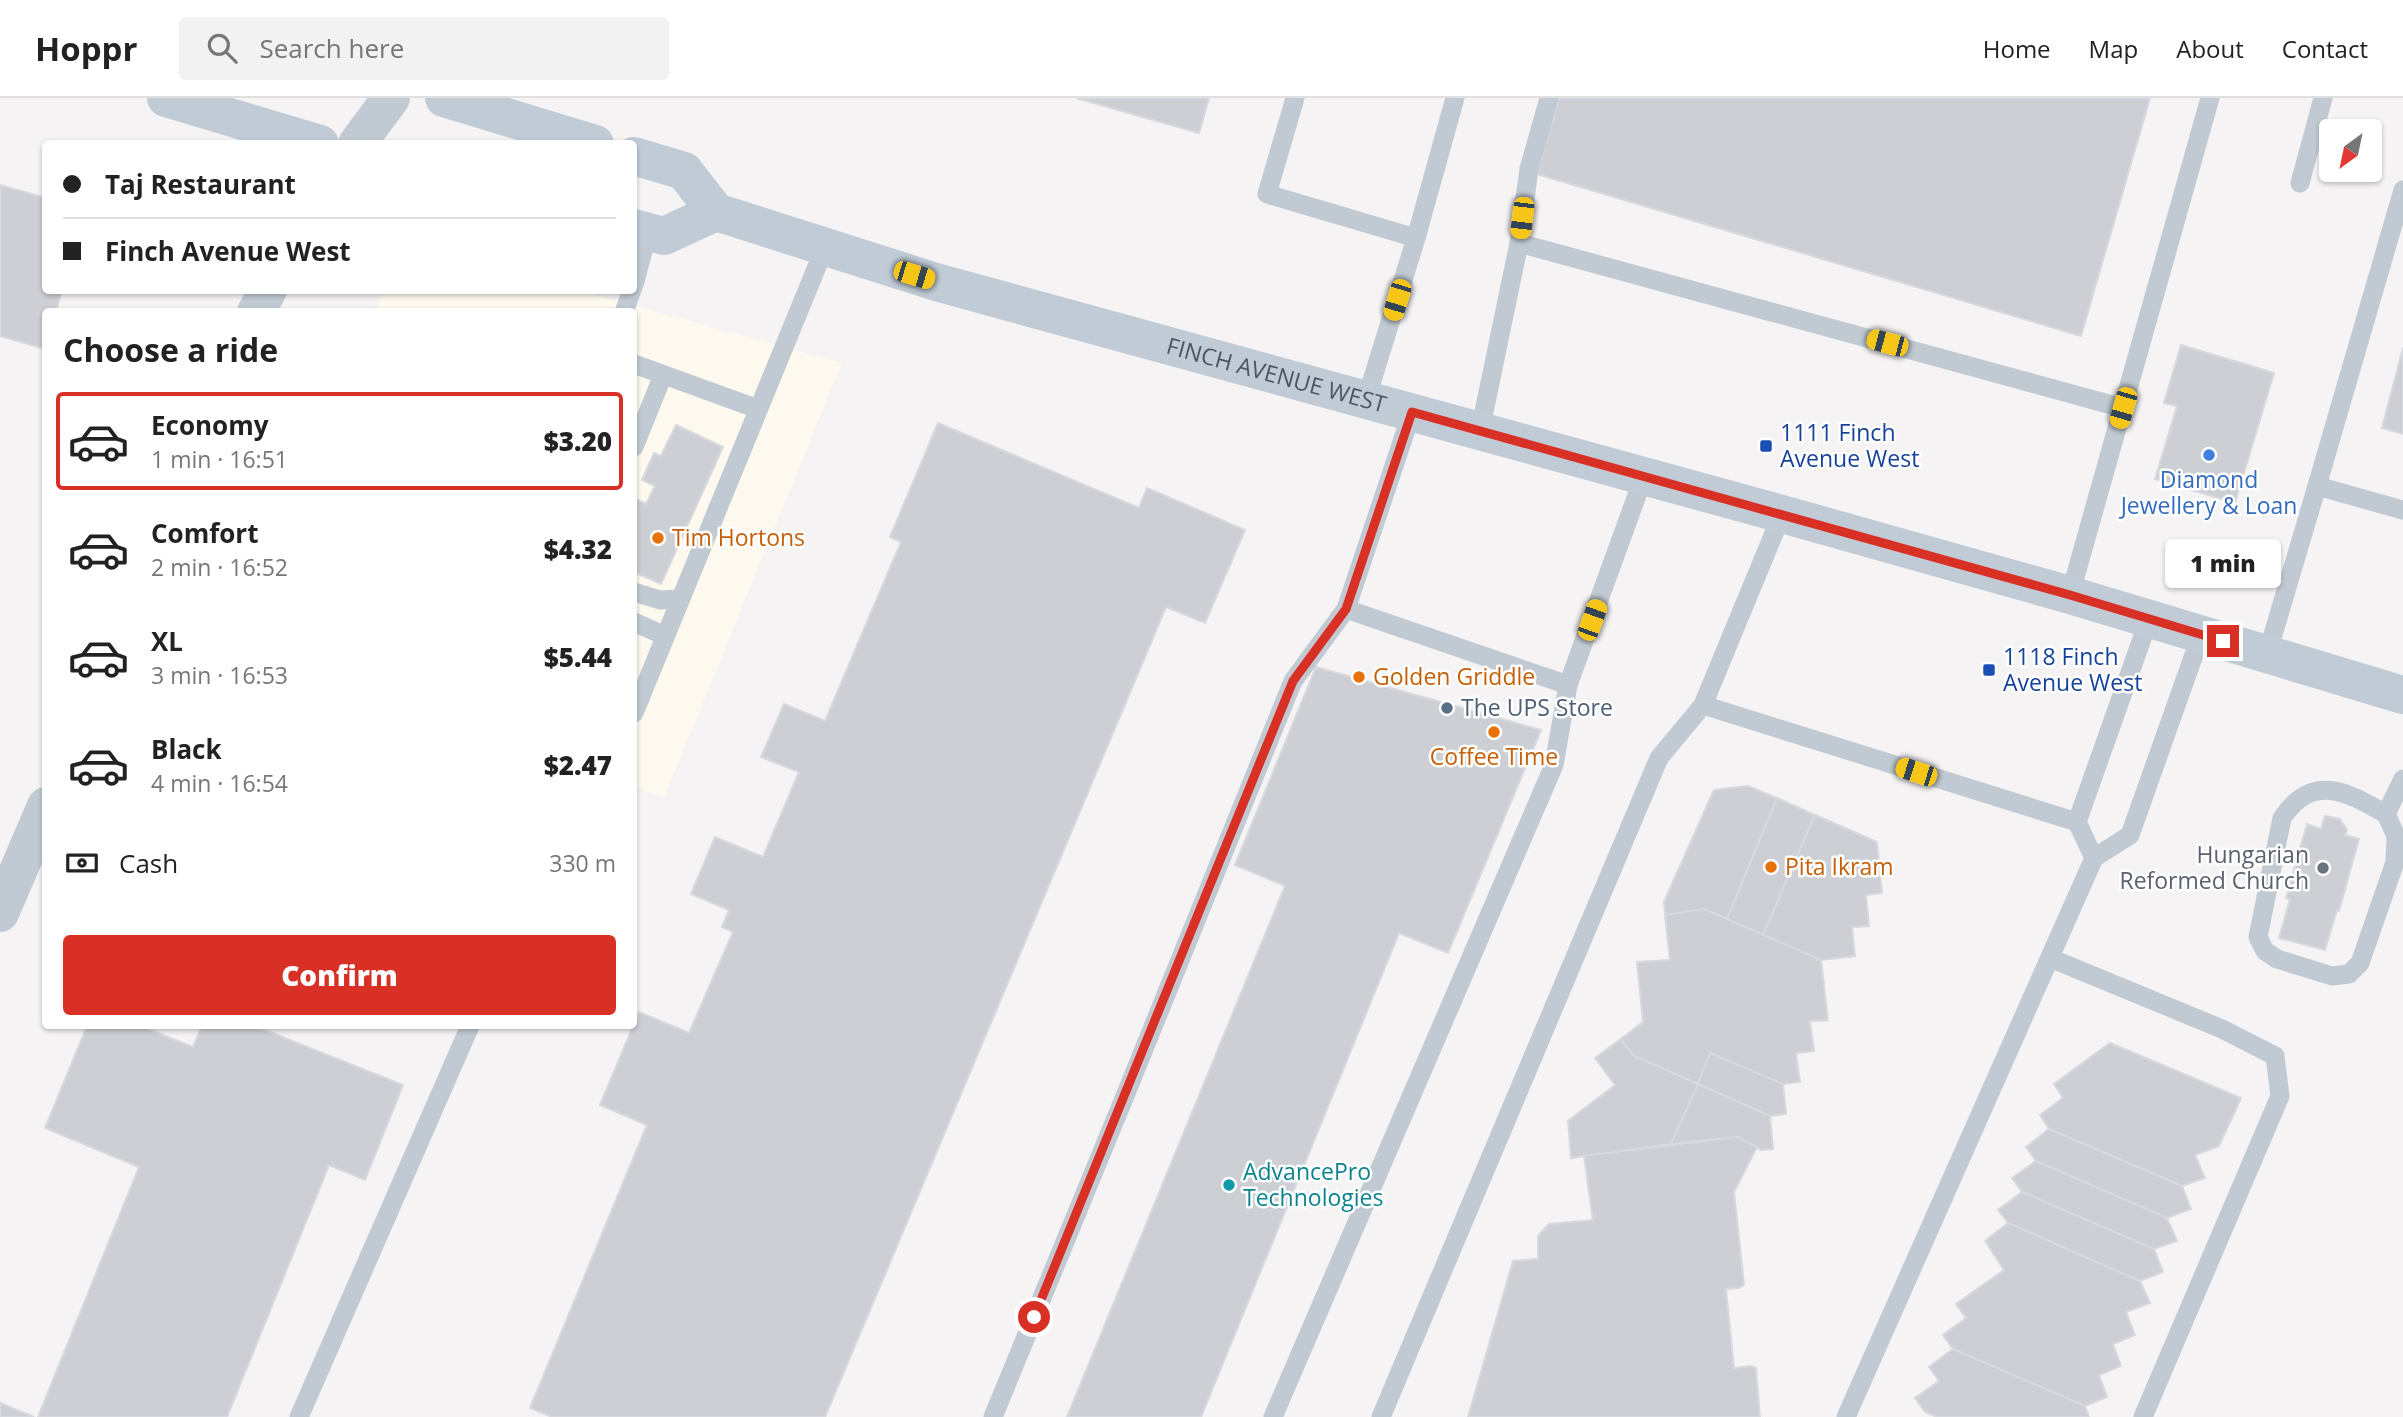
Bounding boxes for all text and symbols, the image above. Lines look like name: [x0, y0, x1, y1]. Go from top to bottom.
search box: [179, 17, 669, 80]
text: Hoppr: [35, 26, 137, 71]
icon: search: [203, 29, 241, 67]
text: Search here: [259, 30, 404, 66]
text: Home: [1983, 32, 2051, 65]
text: Map: [2089, 32, 2138, 65]
text: About: [2176, 32, 2244, 65]
text: Contact: [2282, 32, 2368, 65]
north arrow: [2319, 119, 2382, 182]
map controls: [2319, 119, 2382, 182]
text: Taj Restaurant: [105, 166, 296, 202]
car: [1510, 196, 1535, 240]
text: Finch Avenue West: [105, 233, 351, 269]
car: [891, 259, 938, 291]
car: [1381, 277, 1414, 323]
car: [1864, 327, 1911, 359]
text: Choose a ride: [63, 328, 278, 371]
street label: FINCH AVENUE WEST: [1163, 329, 1390, 420]
car: [2108, 385, 2139, 431]
text: Economy: [151, 407, 269, 443]
icon: car: [67, 410, 130, 473]
place label: 1111 Finch Avenue West: [1780, 416, 1919, 474]
text: $3.20: [544, 423, 612, 459]
marker: 1111 Finch Avenue West: [1758, 438, 1774, 454]
text: 1 min · 16:51: [151, 443, 288, 475]
marker: Diamond Jewellery & Loan: [2201, 447, 2217, 463]
place label: Diamond Jewellery & Loan: [2119, 463, 2297, 521]
text: Comfort: [151, 515, 258, 551]
icon: car: [67, 518, 130, 581]
place label: Tim Hortons: [672, 521, 805, 553]
marker: Tim Hortons: [650, 530, 666, 546]
text: $4.32: [544, 531, 612, 567]
callout: 1 min: [2165, 540, 2281, 588]
text: 1 min: [2190, 547, 2256, 579]
text: 2 min · 16:52: [151, 551, 288, 583]
car: [1575, 597, 1610, 643]
text: XL: [151, 623, 183, 659]
route end: [2207, 625, 2239, 657]
icon: car: [67, 626, 130, 689]
text: $5.44: [544, 639, 612, 675]
place label: 1118 Finch Avenue West: [2003, 640, 2142, 698]
text: 3 min · 16:53: [151, 659, 288, 691]
place label: Golden Griddle: [1373, 660, 1535, 692]
marker: 1118 Finch Avenue West: [1981, 662, 1997, 678]
marker: Golden Griddle: [1351, 669, 1367, 685]
place label: The UPS Store: [1461, 691, 1613, 723]
marker: The UPS Store: [1439, 700, 1455, 716]
marker: Coffee Time: [1486, 724, 1502, 740]
text: Black: [151, 731, 222, 767]
icon: car: [67, 734, 130, 797]
place label: Coffee Time: [1430, 740, 1558, 772]
text: $2.47: [544, 747, 612, 783]
car: [1893, 756, 1940, 788]
text: 4 min · 16:54: [151, 767, 288, 799]
place label: Hungarian Reformed Church: [2119, 838, 2309, 896]
icon: cash: [63, 844, 101, 882]
text: Cash: [119, 845, 178, 881]
text: 330 m: [549, 847, 616, 879]
place label: Pita Ikram: [1785, 850, 1894, 882]
marker: Pita Ikram: [1763, 859, 1779, 875]
marker: Hungarian Reformed Church: [2315, 860, 2331, 876]
button: Confirm: [63, 935, 616, 1015]
place label: AdvancePro Technologies: [1243, 1155, 1383, 1213]
marker: AdvancePro Technologies: [1221, 1177, 1237, 1193]
route start: [1018, 1301, 1050, 1333]

